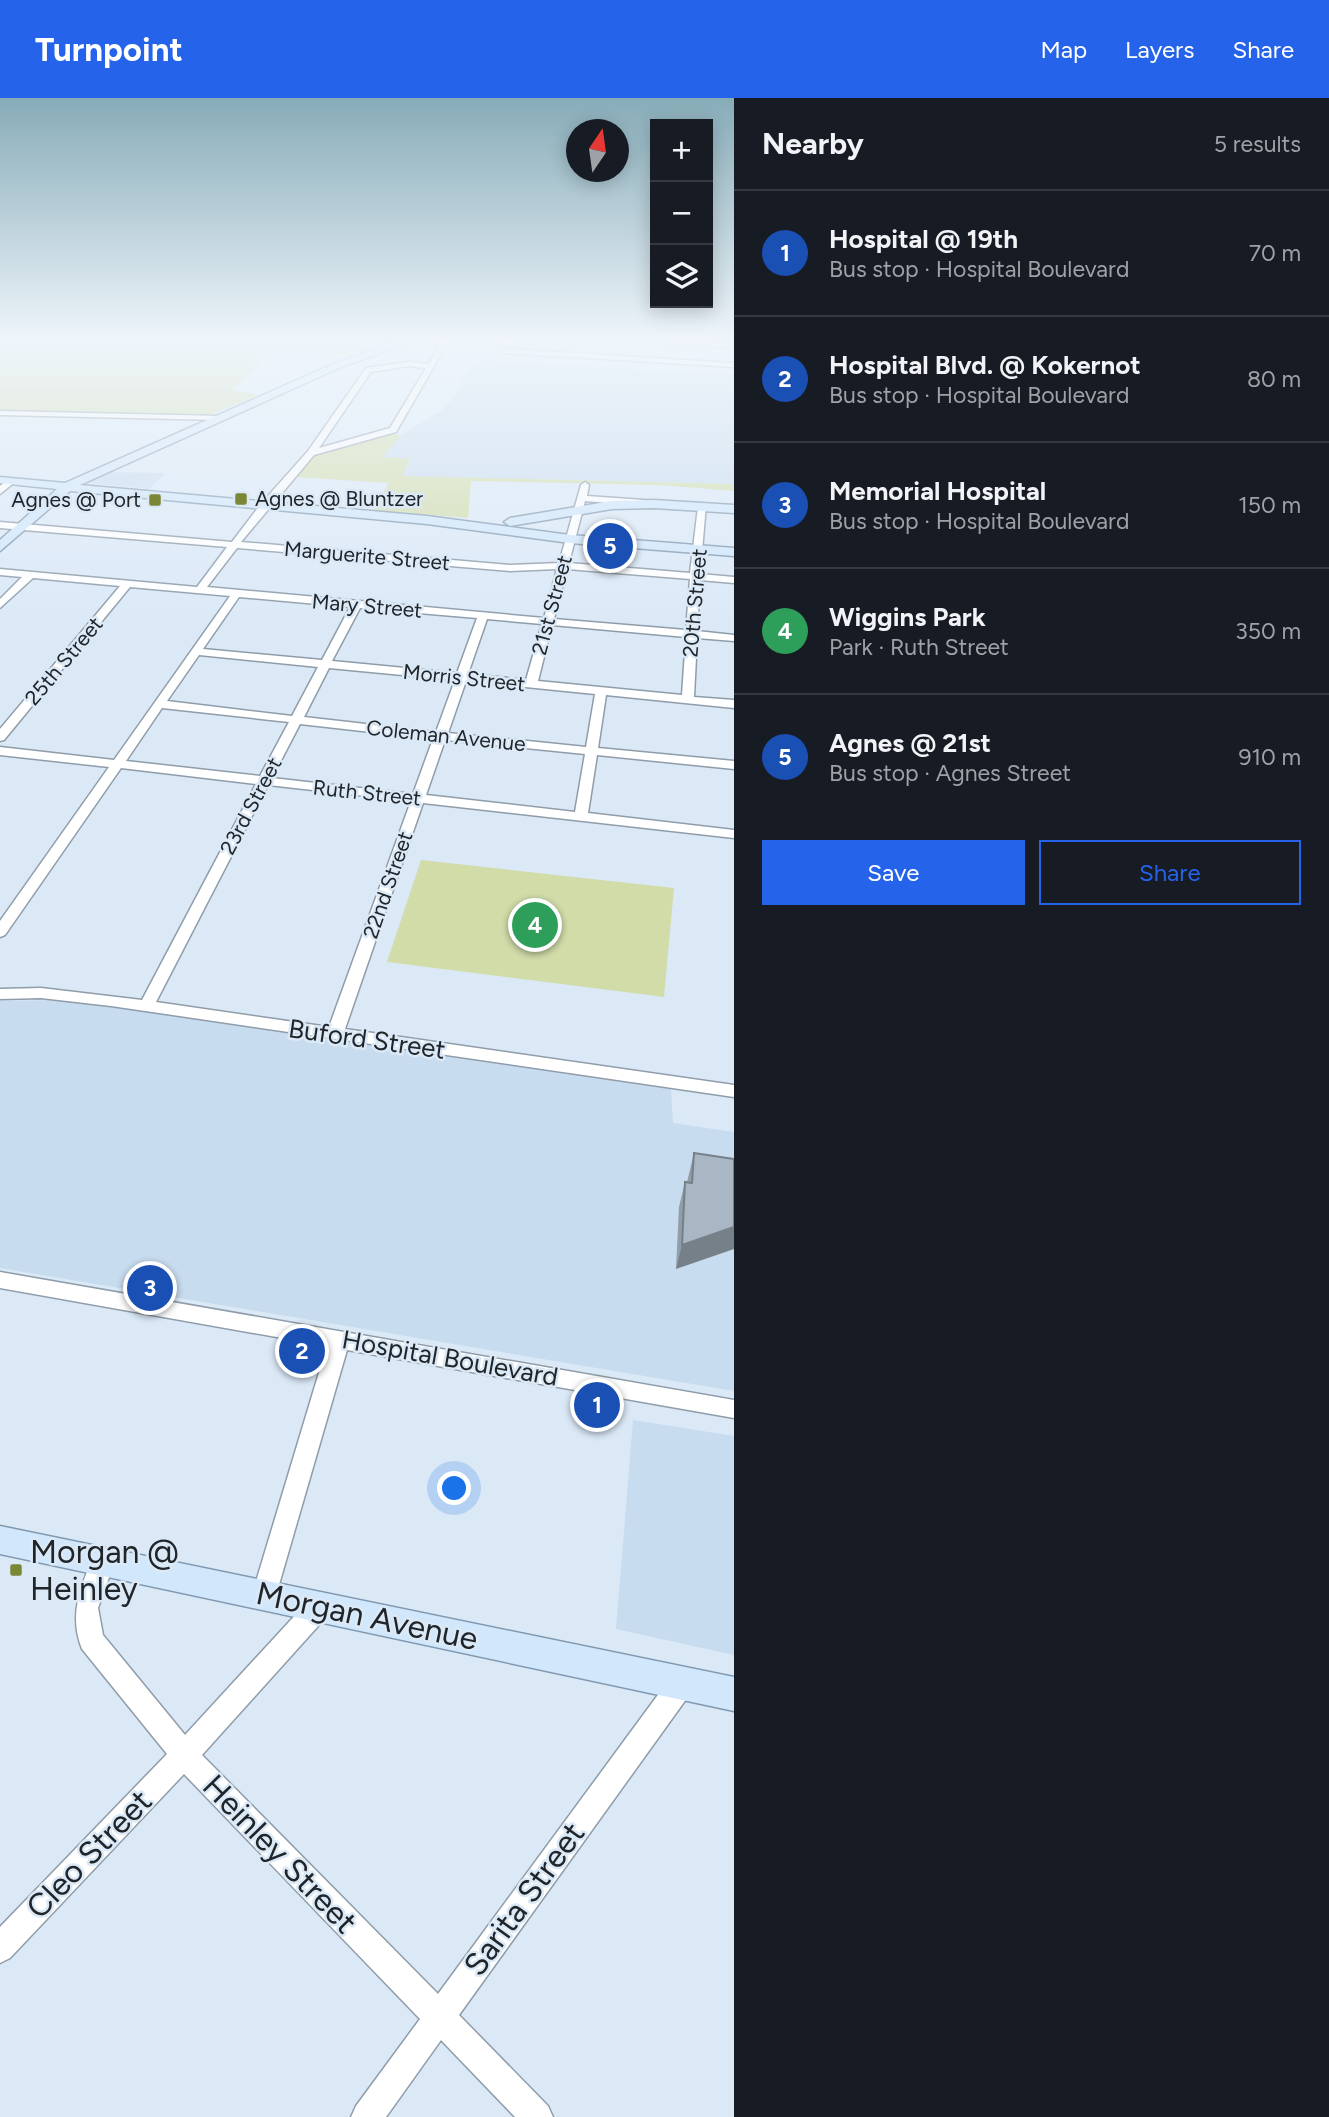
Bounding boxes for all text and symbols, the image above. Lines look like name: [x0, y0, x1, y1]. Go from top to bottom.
text: Turnpoint: [35, 30, 183, 69]
text: Map: [1040, 35, 1087, 64]
text: Layers: [1125, 35, 1194, 64]
text: Share: [1232, 35, 1294, 64]
north arrow: [566, 119, 629, 182]
map controls: [650, 119, 713, 308]
button: +: [650, 119, 713, 182]
text: Nearby: [762, 125, 864, 162]
text: 5 results: [1214, 130, 1301, 158]
button: −: [650, 182, 713, 245]
text: Hospital @ 19th: [829, 223, 1018, 255]
text: 1: [780, 239, 790, 267]
text: 70 m: [1249, 239, 1301, 267]
button: layers: [650, 245, 713, 308]
text: Bus stop · Hospital Boulevard: [829, 255, 1129, 283]
text: Hospital Blvd. @ Kokernot: [829, 349, 1141, 381]
text: 2: [778, 365, 792, 393]
text: 80 m: [1247, 365, 1301, 393]
text: Bus stop · Hospital Boulevard: [829, 381, 1129, 409]
text: Memorial Hospital: [829, 475, 1046, 507]
place label: Agnes @ Bluntzer: [255, 486, 423, 511]
place label: Agnes @ Port: [11, 487, 141, 512]
marker: Agnes @ Bluntzer: [233, 491, 249, 507]
text: 3: [779, 491, 791, 519]
text: 150 m: [1238, 491, 1301, 519]
marker: Agnes @ Port: [147, 492, 163, 508]
text: Bus stop · Hospital Boulevard: [829, 507, 1129, 535]
pin: 5: [587, 520, 633, 572]
street label: Marguerite Street: [283, 536, 451, 575]
street label: 20th Street: [677, 548, 712, 658]
street label: 21st Street: [526, 552, 577, 657]
street label: Mary Street: [311, 588, 423, 623]
text: Wiggins Park: [829, 601, 986, 633]
street label: 25th Street: [20, 611, 108, 710]
text: 4: [778, 617, 792, 645]
text: 350 m: [1235, 617, 1301, 645]
text: Park · Ruth Street: [829, 633, 1009, 661]
street label: Morris Street: [402, 659, 526, 696]
street label: Coleman Avenue: [365, 715, 527, 756]
text: Agnes @ 21st: [829, 727, 991, 759]
text: 5: [778, 743, 792, 771]
text: 910 m: [1238, 743, 1301, 771]
street label: 23rd Street: [215, 753, 287, 859]
text: Bus stop · Agnes Street: [829, 759, 1071, 787]
street label: Ruth Street: [312, 774, 422, 811]
street label: 22nd Street: [358, 828, 418, 942]
button: Save: [762, 840, 1025, 905]
button: Share: [1039, 840, 1301, 905]
pin: 4: [512, 899, 558, 951]
street label: Buford Street: [286, 1012, 448, 1066]
pin: 3: [127, 1262, 173, 1314]
street label: Hospital Boulevard: [339, 1323, 561, 1393]
pin: 2: [279, 1325, 325, 1377]
pin: 1: [574, 1379, 620, 1431]
your location: [437, 1471, 471, 1505]
place label: Morgan @ Heinley: [30, 1533, 179, 1608]
marker: Morgan @ Heinley: [8, 1562, 24, 1578]
street label: Morgan Avenue: [253, 1574, 481, 1658]
street label: Heinley Street: [195, 1767, 365, 1941]
street label: Cleo Street: [18, 1782, 160, 1926]
street label: Sarita Street: [456, 1815, 592, 1983]

